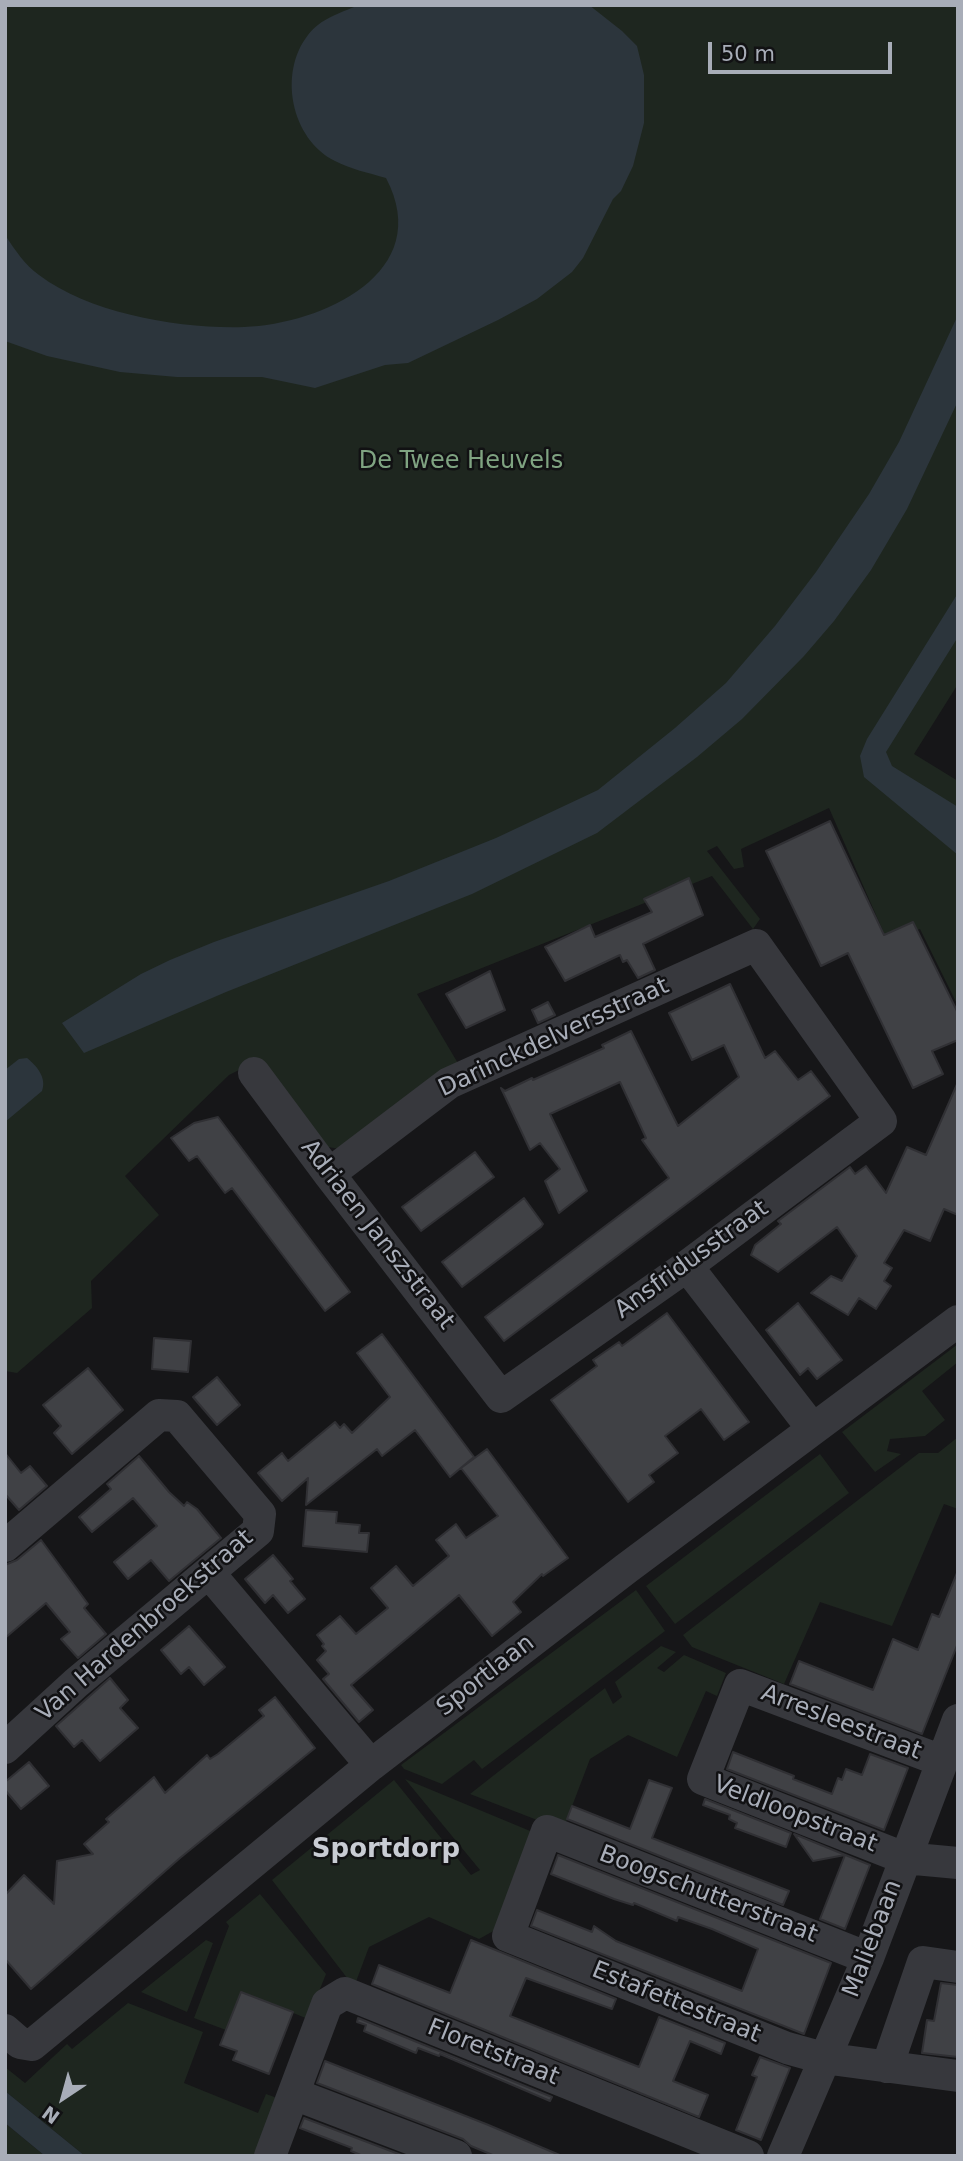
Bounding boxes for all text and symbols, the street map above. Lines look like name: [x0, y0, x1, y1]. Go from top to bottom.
scale bar: [711, 28, 895, 72]
text: 50 m: [721, 42, 775, 66]
park label: De Twee Heuvels: [359, 448, 563, 476]
street label: Darinckdelversstraat: [434, 972, 674, 1104]
street label: Adriaen Janszstraat: [294, 1134, 460, 1336]
street label: Ansfridusstraat: [610, 1195, 774, 1325]
street label: Van Hardenbroekstraat: [31, 1524, 259, 1728]
street label: Sportlaan: [432, 1629, 540, 1723]
street label: Arresleestraat: [757, 1679, 925, 1767]
street label: Veldloopstraat: [709, 1771, 881, 1859]
district label: Sportdorp: [312, 1834, 460, 1866]
street label: Boogschutterstraat: [595, 1840, 821, 1950]
street label: Maliebaan: [837, 1876, 909, 2002]
street label: Estafettestraat: [588, 1956, 764, 2050]
street label: Floretstraat: [423, 2014, 563, 2092]
north arrow: [28, 2063, 98, 2133]
text: N: [38, 2101, 64, 2129]

